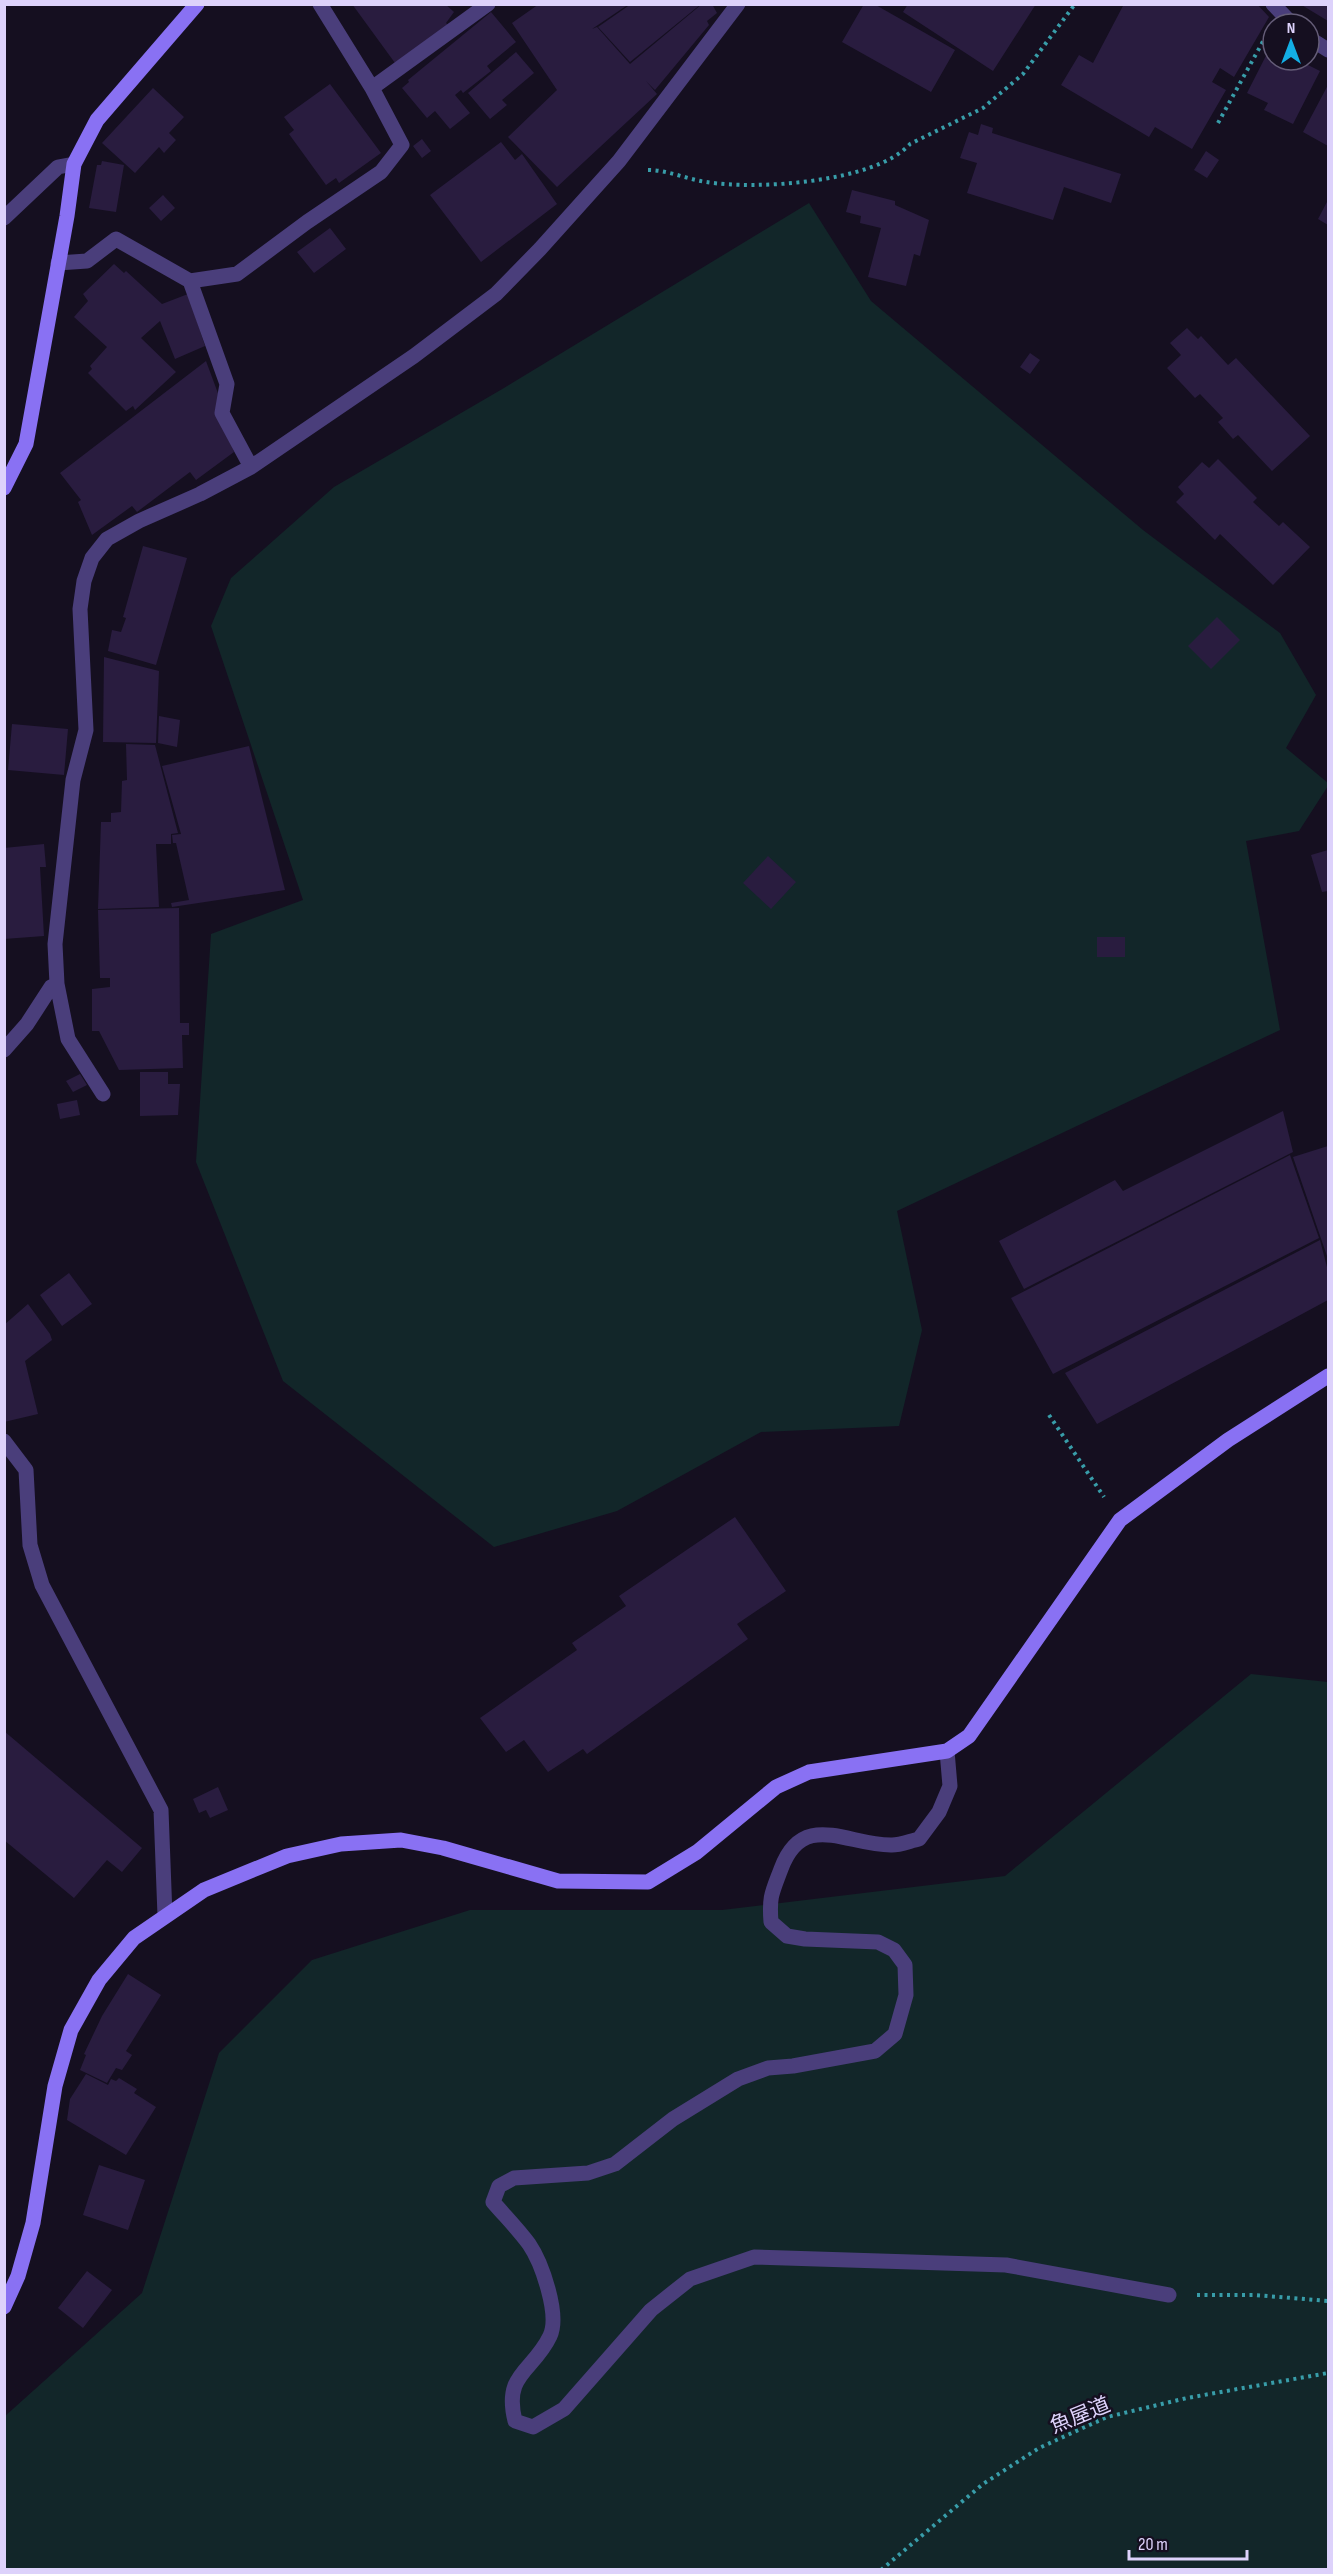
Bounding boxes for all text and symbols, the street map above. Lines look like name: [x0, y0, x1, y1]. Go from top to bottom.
north arrow: [1261, 12, 1321, 72]
text: N: [1287, 19, 1295, 38]
street label: 魚屋道: [1046, 2392, 1114, 2439]
scale bar: [1129, 2523, 1248, 2561]
text: 20 m: [1138, 2534, 1168, 2555]

